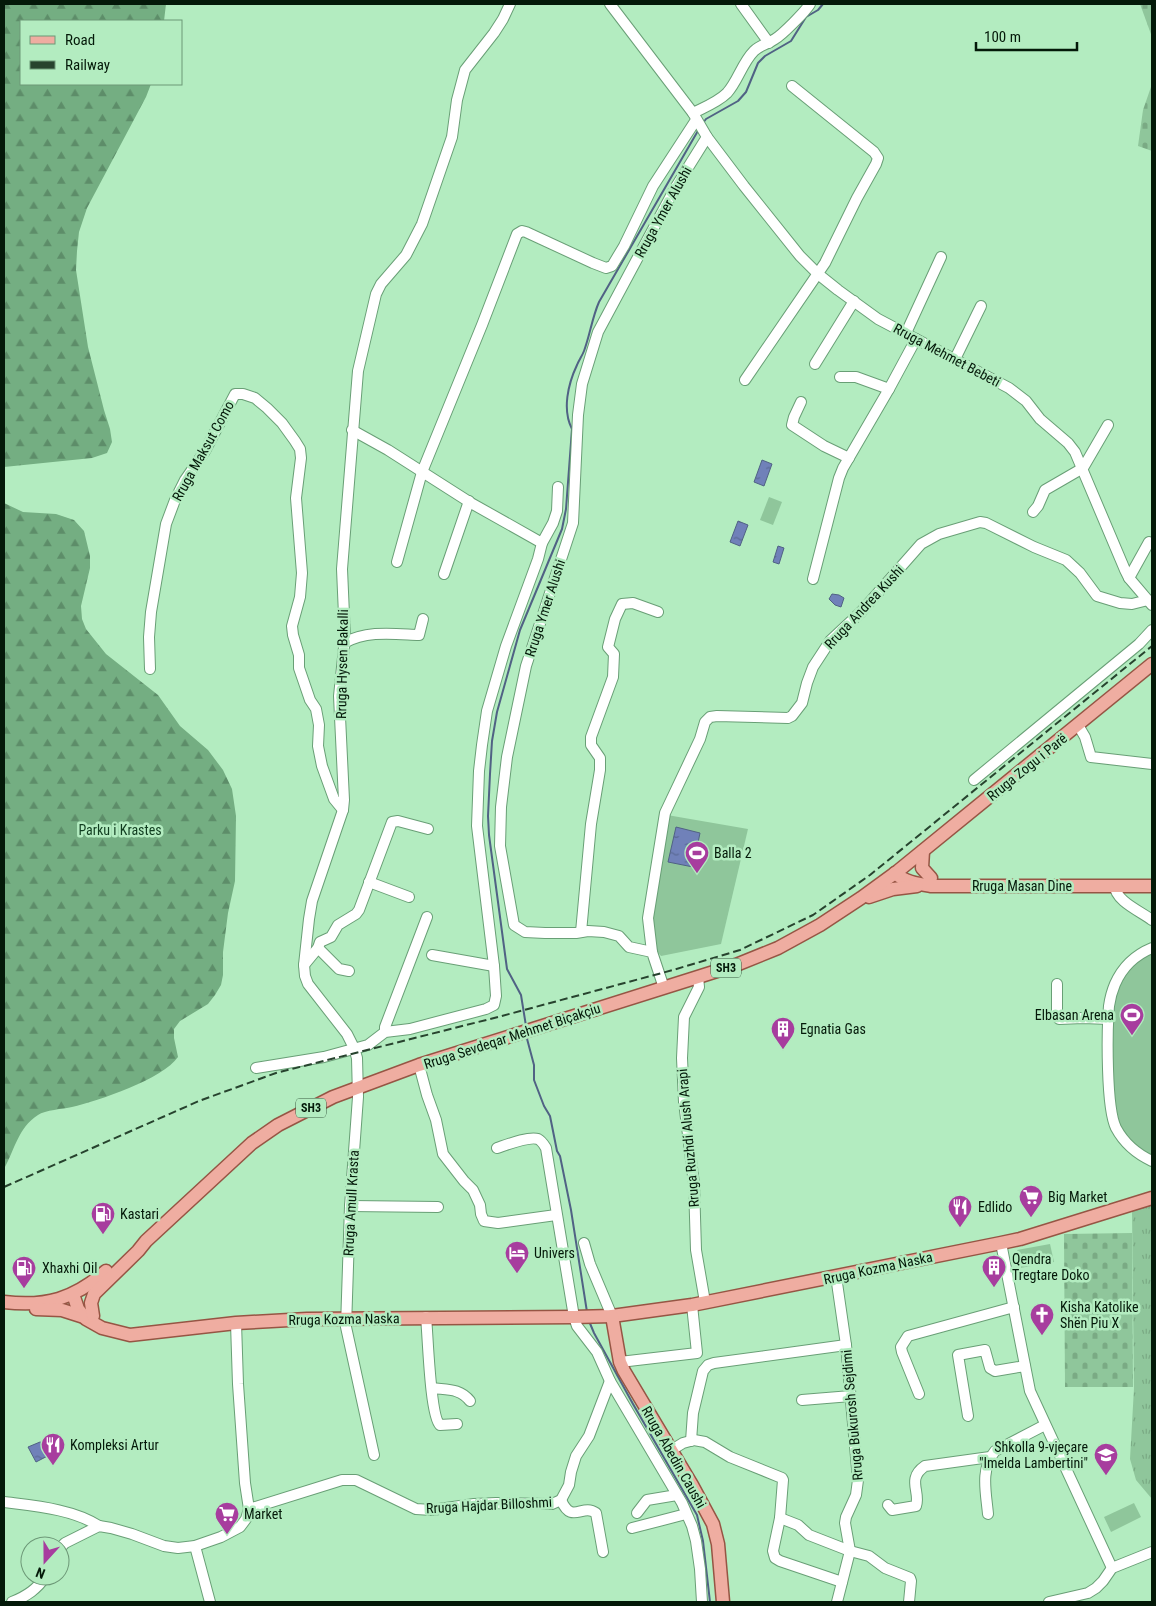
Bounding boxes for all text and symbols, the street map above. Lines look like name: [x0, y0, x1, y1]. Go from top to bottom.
legend: [20, 20, 182, 85]
scale bar: [976, 20, 1077, 52]
text: 100 m: [984, 28, 1021, 46]
text: Road: [65, 31, 95, 49]
text: Railway: [65, 56, 110, 74]
street label: Rruga Ymer Alushi: [631, 164, 695, 260]
street label: Rruga Mehmet Bebeti: [891, 320, 1003, 390]
street label: Rruga Maksut Como: [169, 398, 237, 504]
street label: Rruga Ymer Alushi: [522, 557, 568, 659]
street label: Rruga Andrea Kushi: [821, 562, 907, 652]
street label: Rruga Hysen Bakalli: [333, 609, 351, 719]
street label: Rruga Zogu i Parë: [984, 730, 1070, 804]
park label: Parku i Krastes: [78, 822, 162, 838]
sports icon: Balla 2: [684, 840, 710, 874]
place label: Balla 2: [714, 845, 752, 861]
street label: Rruga Masan Dine: [972, 878, 1073, 894]
road number: SH3: [711, 958, 741, 978]
street label: Rruga Sevdeqar Mehmet Biçakçiu: [422, 1000, 602, 1072]
sports icon: Elbasan Arena: [1119, 1002, 1145, 1036]
place label: Elbasan Arena: [1035, 1007, 1114, 1023]
building icon: Egnatia Gas: [770, 1016, 796, 1050]
place label: Egnatia Gas: [800, 1021, 866, 1037]
street label: Rruga Ruzhdi Alush Arapi: [674, 1068, 702, 1208]
road number: SH3: [296, 1098, 326, 1118]
street label: Rruga Amull Krasta: [340, 1150, 362, 1256]
supermarket icon: Big Market: [1018, 1184, 1044, 1218]
place label: Big Market: [1048, 1189, 1107, 1205]
restaurant icon: Edlido: [947, 1194, 973, 1228]
place label: Edlido: [978, 1199, 1012, 1215]
fuel station icon: Kastari: [90, 1201, 116, 1235]
place label: Kastari: [120, 1206, 159, 1222]
hotel icon: Univers: [504, 1240, 530, 1274]
place label: Univers: [534, 1245, 575, 1261]
street label: Rruga Kozma Naska: [822, 1249, 934, 1287]
place label: Qendra Tregtare Doko: [1012, 1251, 1090, 1283]
building icon: Qendra Tregtare Doko: [981, 1254, 1007, 1288]
fuel station icon: Xhaxhi Oil: [11, 1255, 37, 1289]
place label: Xhaxhi Oil: [42, 1260, 97, 1276]
place label: Kisha Katolike Shën Piu X: [1060, 1299, 1139, 1331]
church icon: Kisha Katolike Shën Piu X: [1029, 1302, 1055, 1336]
street label: Rruga Kozma Naska: [288, 1310, 400, 1328]
street label: Rruga Bukurosh Sejdimi: [838, 1349, 866, 1481]
street label: Rruga Abedin Caushi: [638, 1403, 710, 1511]
restaurant icon: Kompleksi Artur: [40, 1432, 66, 1466]
place label: Kompleksi Artur: [70, 1437, 159, 1453]
place label: Shkolla 9-vjeçare "Imelda Lambertini": [979, 1439, 1088, 1471]
school or university icon: Shkolla 9-vjeçare "Imelda Lambertini": [1093, 1442, 1119, 1476]
street label: Rruga Hajdar Billoshmi: [426, 1494, 552, 1516]
supermarket icon: Market: [214, 1501, 240, 1535]
place label: Market: [244, 1506, 282, 1522]
north arrow: [20, 1536, 70, 1586]
text: N: [33, 1564, 47, 1582]

